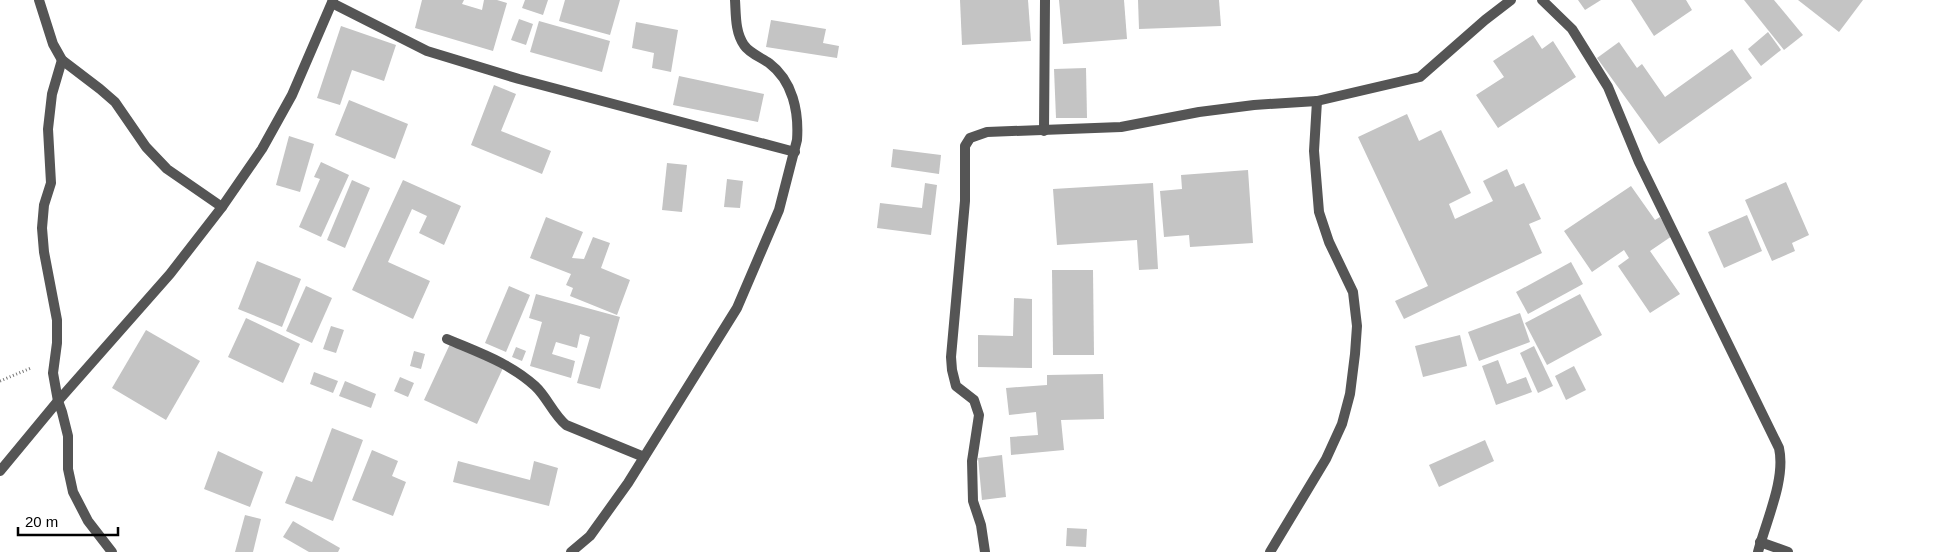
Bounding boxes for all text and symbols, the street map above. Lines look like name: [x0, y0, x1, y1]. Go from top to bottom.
scale bar: [18, 504, 118, 536]
text: 20 m: [25, 513, 58, 530]

